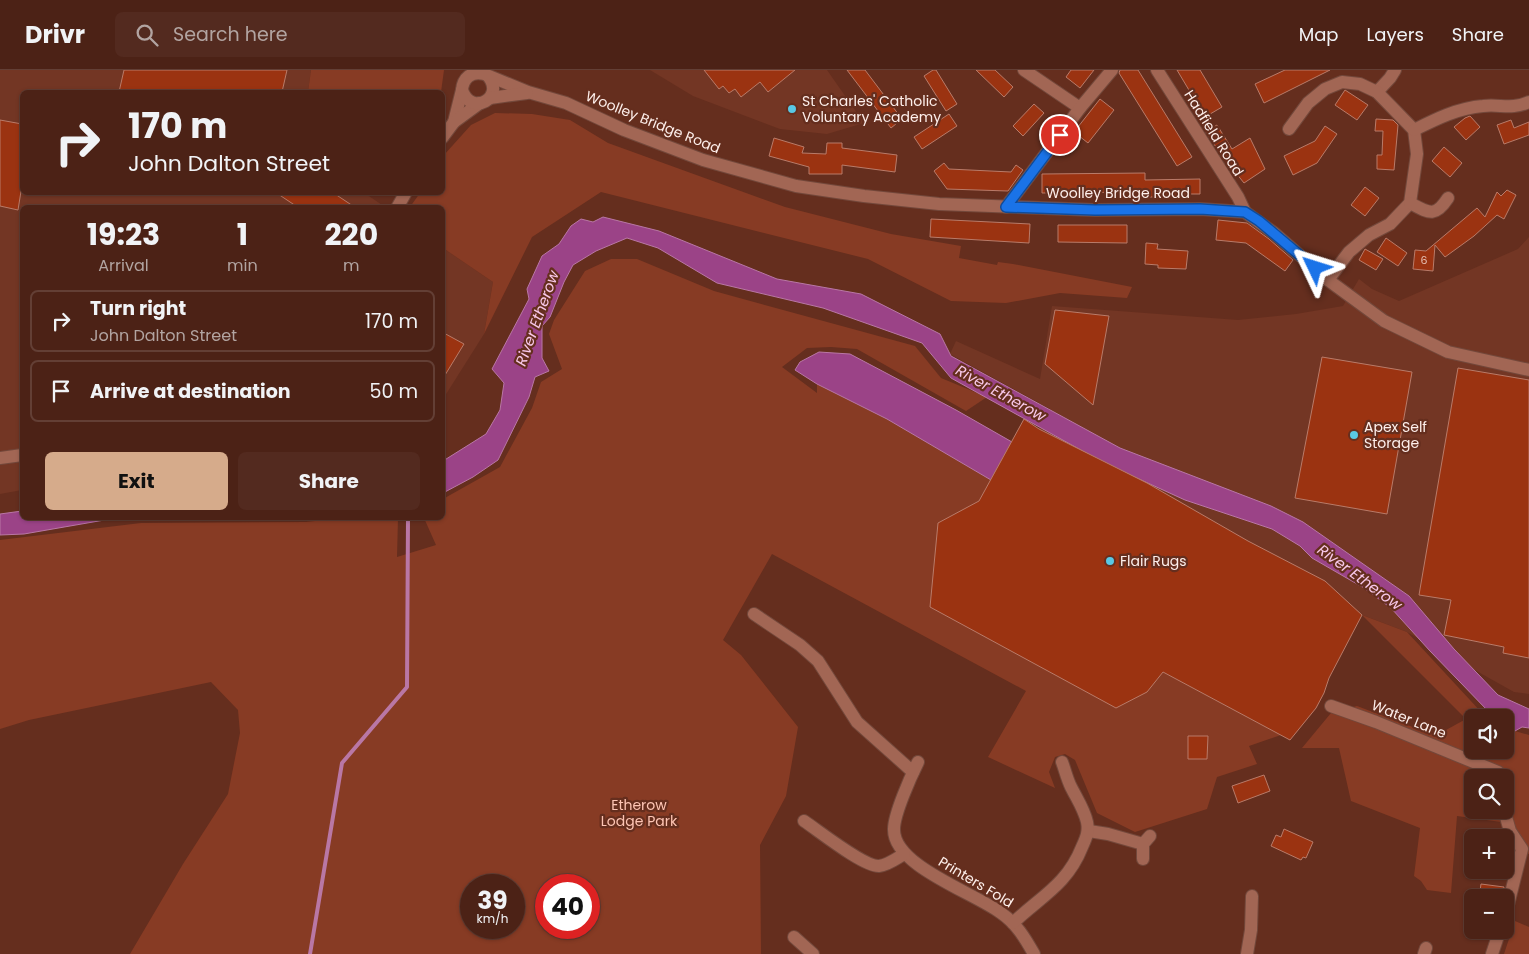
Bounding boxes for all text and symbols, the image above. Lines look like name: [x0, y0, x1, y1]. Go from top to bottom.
search box: [115, 12, 465, 57]
text: Drivr: [25, 18, 85, 51]
icon: search: [133, 21, 161, 49]
text: Search here: [173, 21, 288, 48]
text: Map: [1299, 22, 1339, 47]
text: Layers: [1367, 22, 1424, 47]
text: Share: [1452, 22, 1504, 47]
street label: Woolley Bridge Road: [583, 86, 723, 158]
street label: Hadfield Road: [1179, 86, 1249, 180]
place label: St Charles' Catholic Voluntary Academy: [802, 91, 941, 127]
text: 170 m: [128, 101, 227, 150]
marker: St Charles' Catholic Voluntary Academy: [786, 103, 798, 115]
icon: right: [45, 110, 110, 175]
pin: [1039, 114, 1081, 156]
icon: arrive: [1046, 121, 1074, 149]
text: John Dalton Street: [128, 148, 330, 179]
street label: Woolley Bridge Road: [1046, 183, 1190, 203]
text: 19:23: [87, 213, 160, 256]
text: 1: [237, 213, 248, 256]
text: 220: [324, 213, 378, 256]
position arrow: [1288, 241, 1340, 293]
house number: 6: [1421, 252, 1428, 268]
text: Arrival: [98, 254, 149, 277]
text: min: [227, 254, 258, 277]
text: m: [343, 254, 360, 277]
water label: River Etherow: [510, 267, 564, 369]
text: Turn right: [90, 295, 186, 322]
icon: right: [47, 307, 75, 335]
text: 170 m: [365, 308, 418, 335]
text: John Dalton Street: [90, 324, 237, 347]
water label: River Etherow: [952, 360, 1050, 427]
icon: arrive: [47, 377, 75, 405]
text: Arrive at destination: [90, 378, 291, 405]
text: 50 m: [369, 378, 418, 405]
place label: Apex Self Storage: [1364, 417, 1427, 453]
marker: Apex Self Storage: [1348, 429, 1360, 441]
button: Exit: [45, 452, 228, 510]
button: Share: [238, 452, 420, 510]
water label: River Etherow: [1313, 539, 1407, 615]
place label: Flair Rugs: [1120, 551, 1187, 571]
marker: Flair Rugs: [1104, 555, 1116, 567]
street label: Water Lane: [1369, 695, 1450, 743]
map controls: [1464, 709, 1514, 939]
button: sound: [1464, 709, 1514, 759]
button: search: [1464, 769, 1514, 819]
park label: Etherow Lodge Park: [601, 795, 678, 831]
button: +: [1464, 829, 1514, 879]
street label: Printers Fold: [935, 852, 1017, 912]
speed limit sign: 40: [535, 874, 600, 939]
text: 39: [477, 883, 508, 918]
button: −: [1464, 889, 1514, 939]
text: km/h: [477, 910, 508, 927]

